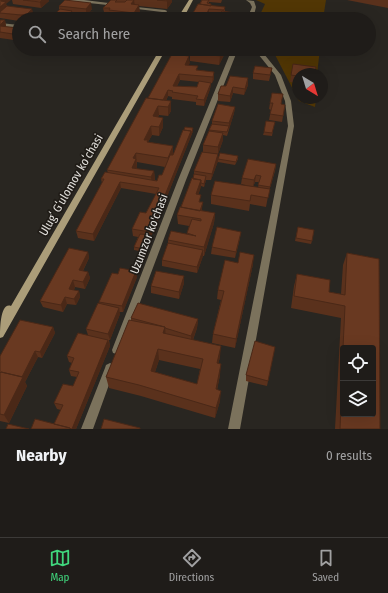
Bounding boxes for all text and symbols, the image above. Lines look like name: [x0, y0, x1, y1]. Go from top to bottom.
search box: [12, 12, 376, 56]
icon: search: [26, 23, 48, 45]
text: Search here: [58, 25, 130, 43]
north arrow: [292, 68, 328, 104]
street label: Ulugʻ Gʻulomov koʻchasi: [35, 131, 106, 238]
street label: Uzumzor ko'chasi: [127, 192, 171, 276]
map controls: [340, 345, 376, 417]
button: locate: [340, 345, 376, 381]
button: layers: [340, 381, 376, 417]
text: Nearby: [16, 445, 67, 466]
text: 0 results: [326, 448, 372, 463]
tab: Map: [49, 547, 71, 584]
tab: Directions: [169, 547, 214, 584]
tab: Saved: [312, 547, 339, 584]

